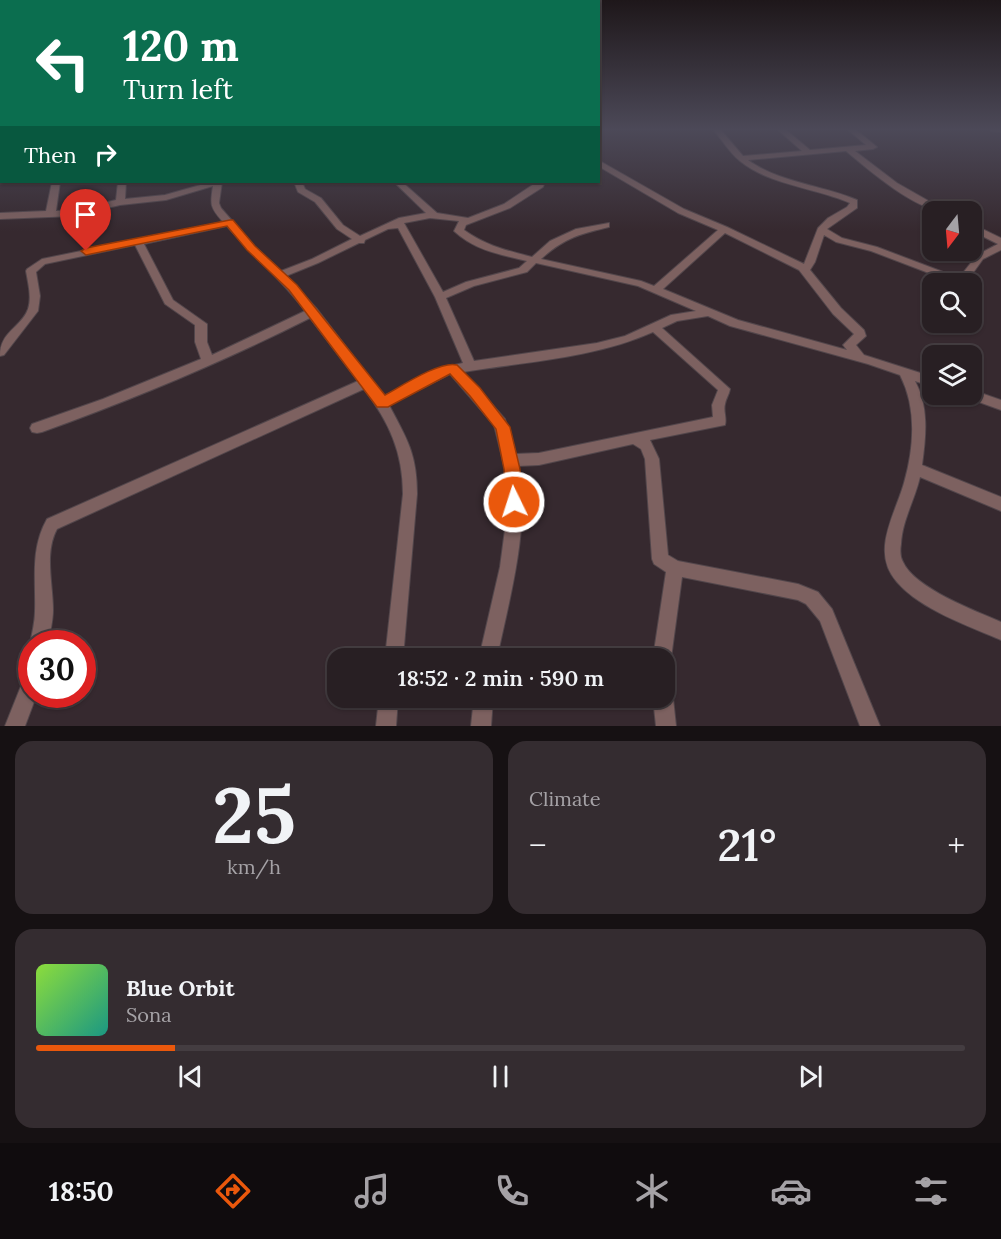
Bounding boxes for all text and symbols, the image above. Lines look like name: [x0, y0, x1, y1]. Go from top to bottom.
text: 120 m: [123, 19, 239, 73]
icon: left: [24, 24, 102, 102]
text: Turn left: [123, 72, 233, 106]
icon: right: [89, 138, 122, 171]
text: Then: [24, 141, 77, 169]
pin: [60, 189, 111, 251]
icon: arrive: [69, 198, 102, 231]
north arrow: [922, 201, 982, 261]
map controls: [922, 201, 982, 405]
button: search: [922, 273, 982, 333]
button: layers: [922, 345, 982, 405]
position arrow: [482, 470, 546, 534]
speed limit sign: 30: [18, 630, 96, 708]
text: 18:52 · 2 min · 590 m: [398, 664, 604, 692]
text: 25: [212, 765, 296, 864]
text: Climate: [529, 786, 601, 811]
text: 21°: [717, 816, 777, 873]
text: −: [529, 824, 547, 866]
text: +: [947, 824, 965, 866]
text: km/h: [227, 854, 281, 879]
text: Blue Orbit: [126, 974, 234, 1002]
text: Sona: [126, 1002, 172, 1027]
icon: previous: [174, 1060, 207, 1093]
icon: pause: [484, 1060, 517, 1093]
icon: next: [794, 1060, 827, 1093]
icon: directions: [212, 1170, 254, 1212]
icon: music: [351, 1170, 393, 1212]
icon: phone: [491, 1170, 533, 1212]
icon: climate: [631, 1170, 673, 1212]
icon: car: [770, 1170, 812, 1212]
icon: filters: [910, 1170, 952, 1212]
text: 18:50: [49, 1174, 114, 1208]

